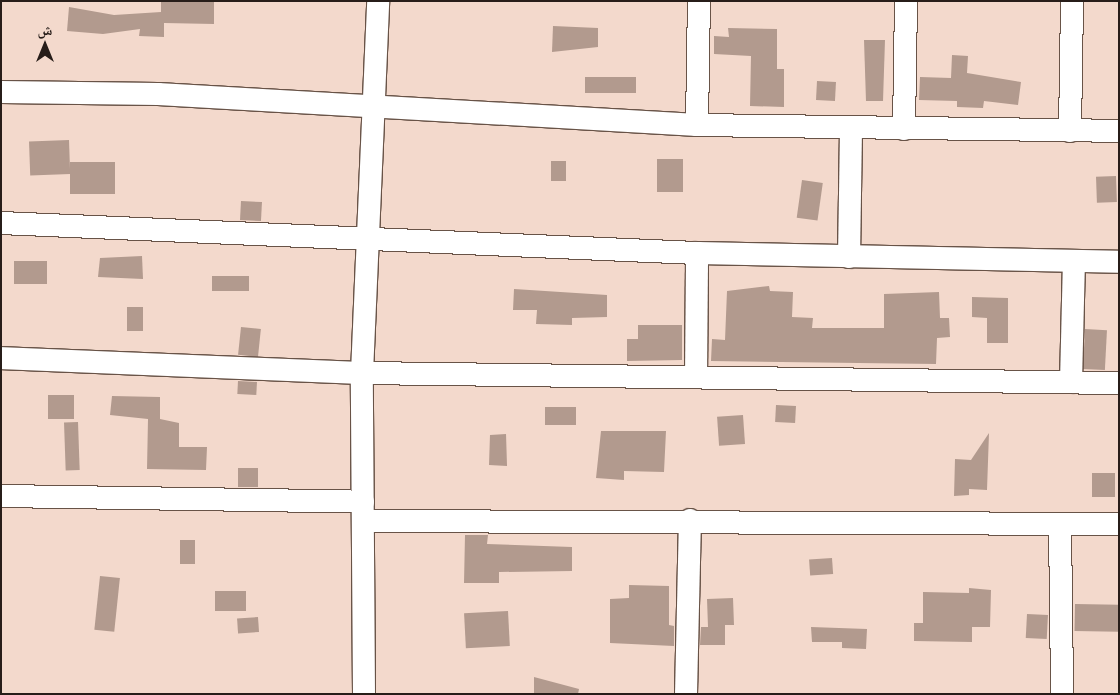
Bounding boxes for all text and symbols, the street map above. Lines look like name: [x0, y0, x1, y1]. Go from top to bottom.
north arrow: [20, 20, 70, 70]
text: ش: [38, 22, 52, 38]

